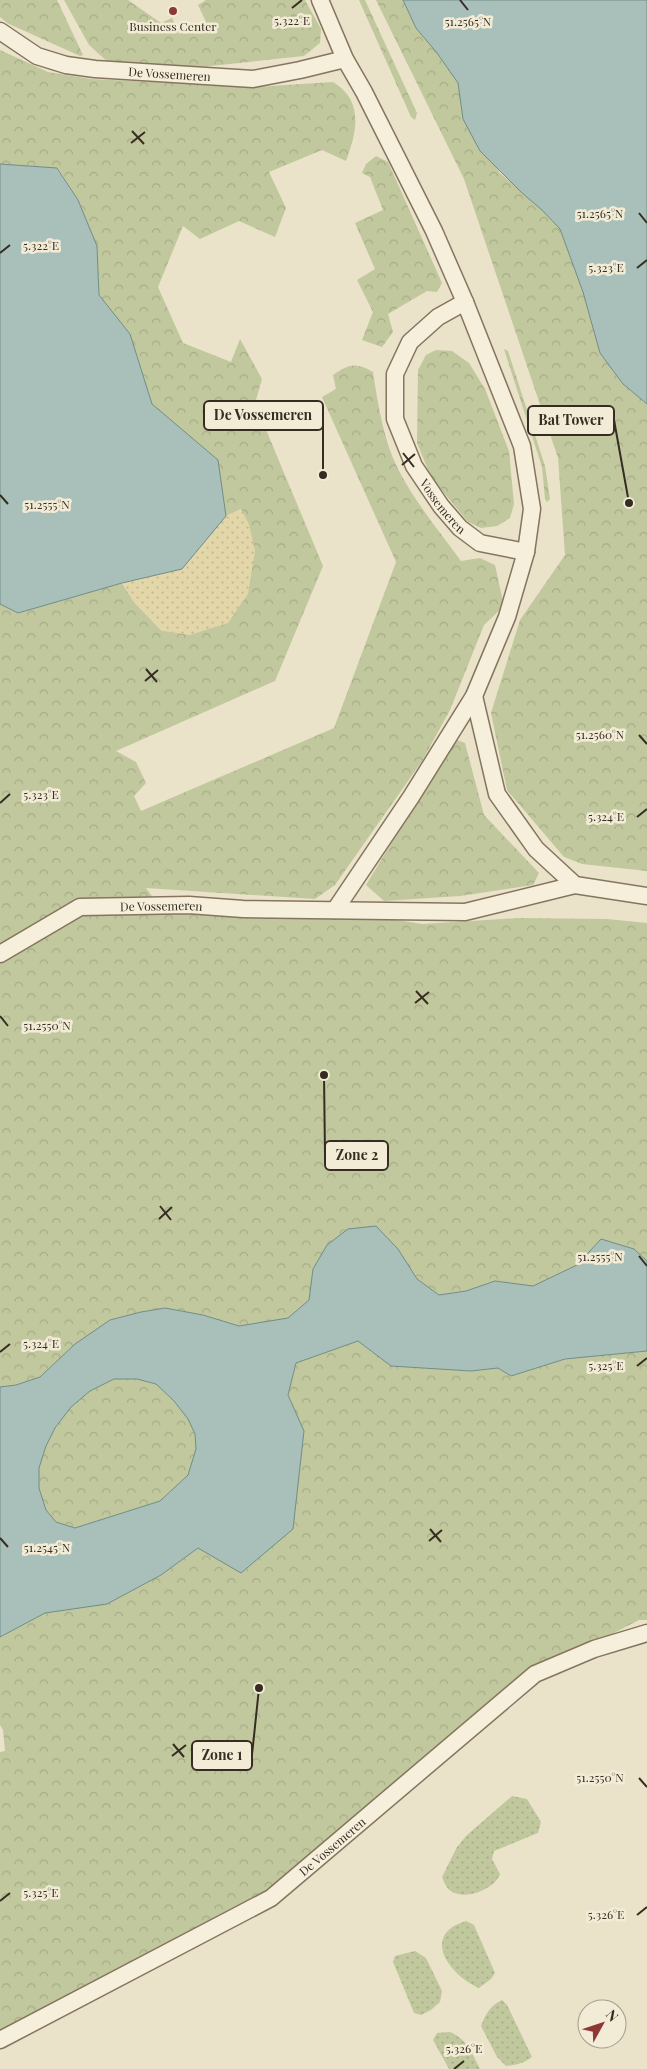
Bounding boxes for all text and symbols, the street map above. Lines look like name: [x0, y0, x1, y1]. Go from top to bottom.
marker: Business Center: [167, 5, 179, 17]
text: 5.322°E: [274, 12, 310, 28]
text: 51.2565°N: [445, 13, 492, 29]
place label: Business Center: [129, 18, 217, 34]
street label: De Vossemeren: [128, 63, 211, 84]
text: 51.2565°N: [577, 205, 624, 221]
text: 5.322°E: [23, 237, 59, 253]
text: 5.323°E: [588, 259, 624, 275]
callout: De Vossemeren: [204, 401, 323, 430]
text: De Vossemeren: [214, 405, 313, 424]
callout: Bat Tower: [528, 406, 614, 435]
text: Bat Tower: [538, 410, 604, 429]
street label: Vossemeren: [416, 475, 469, 537]
text: 51.2555°N: [24, 496, 70, 512]
text: 51.2560°N: [576, 726, 625, 742]
text: 5.323°E: [23, 786, 59, 802]
text: 5.324°E: [588, 808, 624, 824]
street label: De Vossemeren: [120, 897, 203, 914]
text: 51.2550°N: [23, 1017, 71, 1033]
callout: Zone 2: [325, 1141, 388, 1170]
text: Zone 2: [336, 1145, 378, 1164]
text: 51.2555°N: [577, 1248, 623, 1264]
text: 5.324°E: [23, 1335, 59, 1351]
text: 5.325°E: [588, 1357, 624, 1373]
text: 51.2545°N: [24, 1539, 71, 1555]
callout: Zone 1: [192, 1741, 252, 1770]
text: Zone 1: [202, 1745, 242, 1764]
text: 51.2550°N: [576, 1769, 624, 1785]
street label: De Vossemeren: [295, 1813, 369, 1879]
text: 5.325°E: [23, 1884, 59, 1900]
text: 5.326°E: [588, 1906, 624, 1922]
north arrow: [577, 1999, 627, 2049]
text: N: [602, 2005, 623, 2025]
text: 5.326°E: [446, 2040, 482, 2056]

